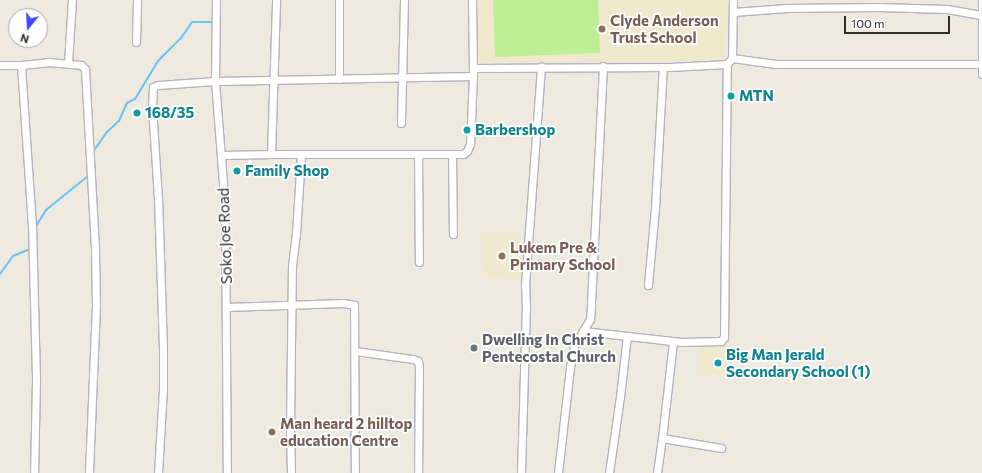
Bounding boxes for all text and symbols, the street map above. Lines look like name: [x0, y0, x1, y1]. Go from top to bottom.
north arrow: [8, 8, 48, 48]
scale bar: [846, 8, 952, 34]
place label: Clyde Anderson Trust School: [610, 11, 719, 46]
text: 100 m: [851, 16, 885, 30]
marker: Clyde Anderson Trust School: [597, 24, 607, 34]
text: N: [19, 31, 30, 46]
place label: MTN: [739, 87, 774, 105]
marker: MTN: [726, 91, 736, 101]
place label: 168/35: [145, 104, 194, 122]
marker: 168/35: [132, 108, 142, 118]
place label: Barbershop: [475, 121, 555, 139]
marker: Barbershop: [462, 125, 472, 135]
place label: Family Shop: [245, 162, 329, 180]
marker: Family Shop: [232, 166, 242, 176]
street label: Soko Joe Road: [214, 187, 236, 285]
place label: Lukem Pre & Primary School: [510, 238, 615, 273]
marker: Lukem Pre & Primary School: [497, 251, 507, 261]
place label: Dwelling In Christ Pentecostal Church: [482, 330, 616, 365]
marker: Dwelling In Christ Pentecostal Church: [469, 343, 479, 353]
place label: Big Man Jerald Secondary School (1): [726, 345, 870, 380]
marker: Big Man Jerald Secondary School (1): [713, 358, 723, 368]
place label: Man heard 2 hilltop education Centre: [280, 414, 412, 449]
marker: Man heard 2 hilltop education Centre: [267, 427, 277, 437]

